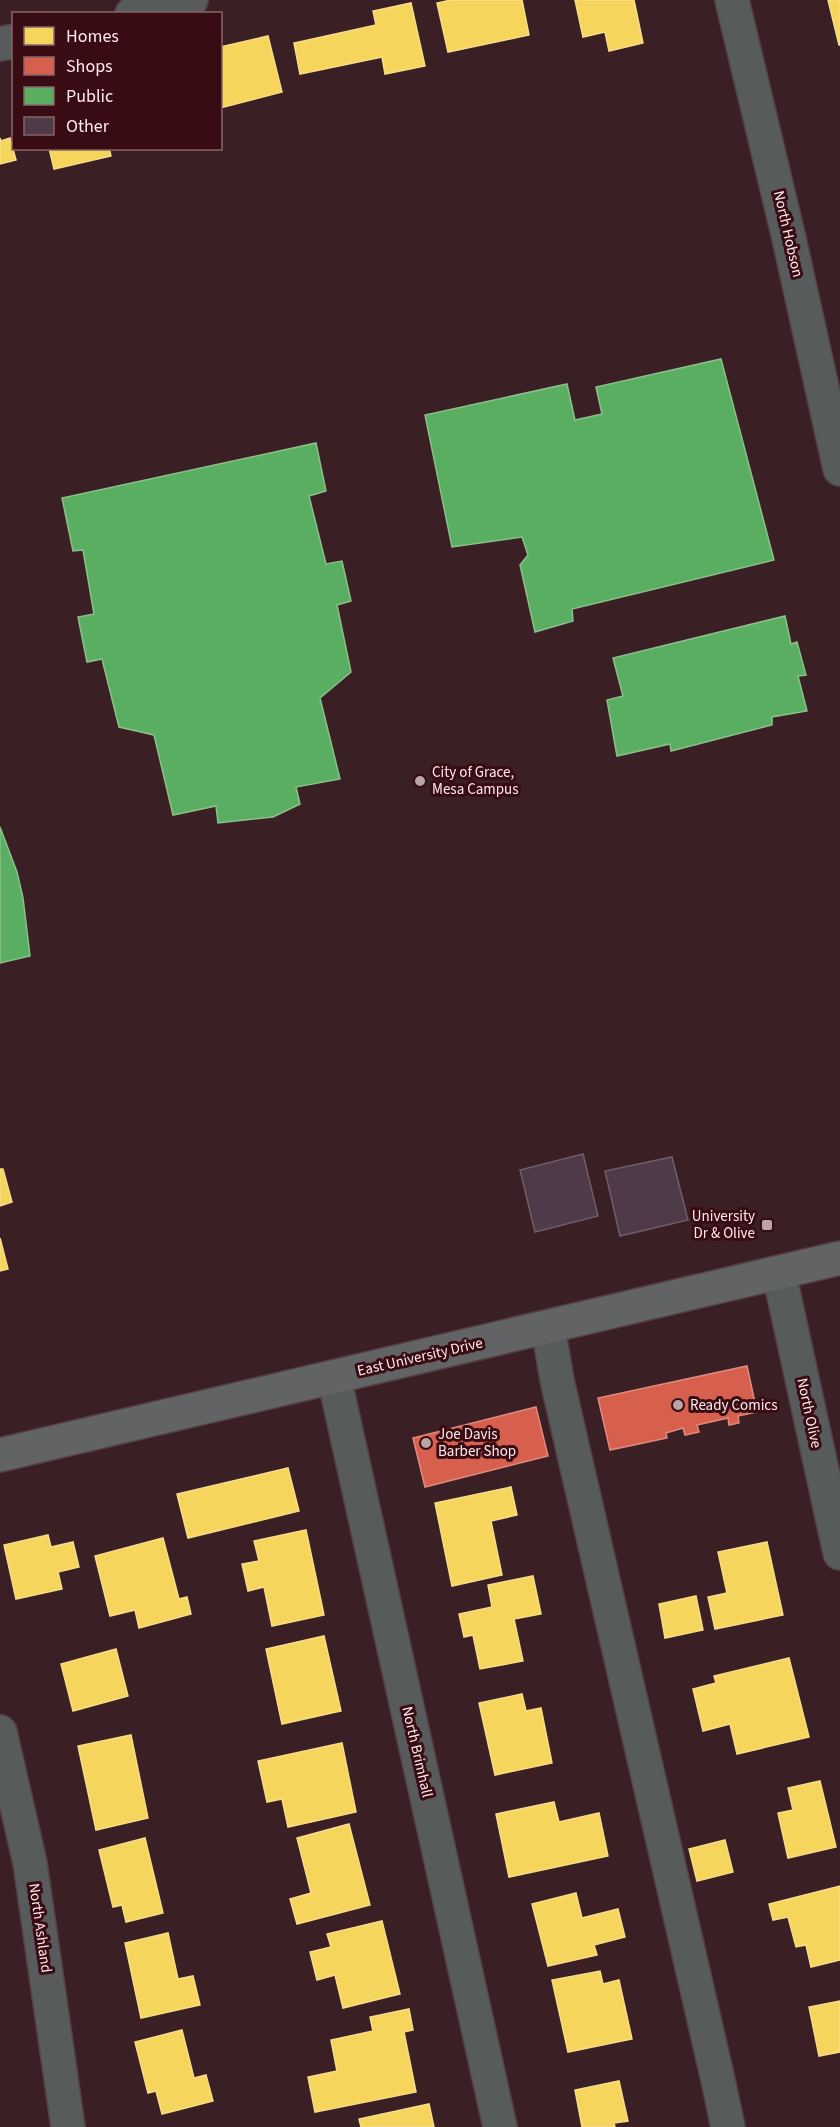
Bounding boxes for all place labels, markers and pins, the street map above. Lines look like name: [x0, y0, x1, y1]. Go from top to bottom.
place label: City of Grace, Mesa Campus: [432, 762, 519, 800]
marker: City of Grace, Mesa Campus: [413, 774, 427, 788]
place label: University Dr & Olive: [692, 1206, 755, 1244]
marker: University Dr & Olive: [760, 1218, 774, 1232]
place label: Ready Comics: [690, 1395, 777, 1416]
marker: Ready Comics: [671, 1398, 685, 1412]
place label: Joe Davis Barber Shop: [438, 1424, 516, 1462]
marker: Joe Davis Barber Shop: [419, 1436, 433, 1450]

